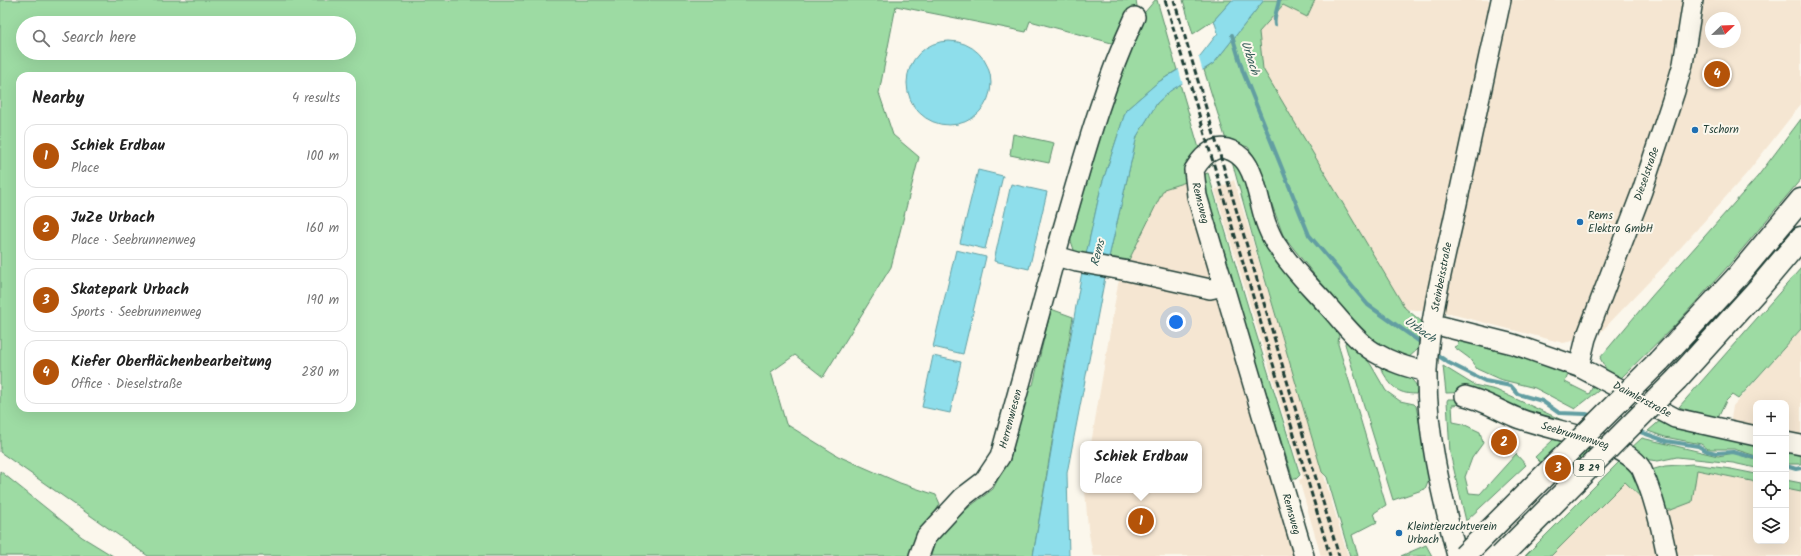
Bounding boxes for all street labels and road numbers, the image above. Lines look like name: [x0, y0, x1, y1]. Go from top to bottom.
street label: Dieselstraße: [1629, 144, 1665, 203]
street label: Remsweg: [1186, 180, 1214, 226]
street label: Steinbeisstraße: [1426, 241, 1458, 313]
street label: Daimlerstraße: [1609, 377, 1675, 423]
street label: Herrenwiesen: [994, 387, 1028, 451]
street label: Seebrunnenweg: [1539, 417, 1611, 455]
road number: B 29: [1574, 460, 1604, 476]
street label: Remsweg: [1277, 491, 1305, 537]

